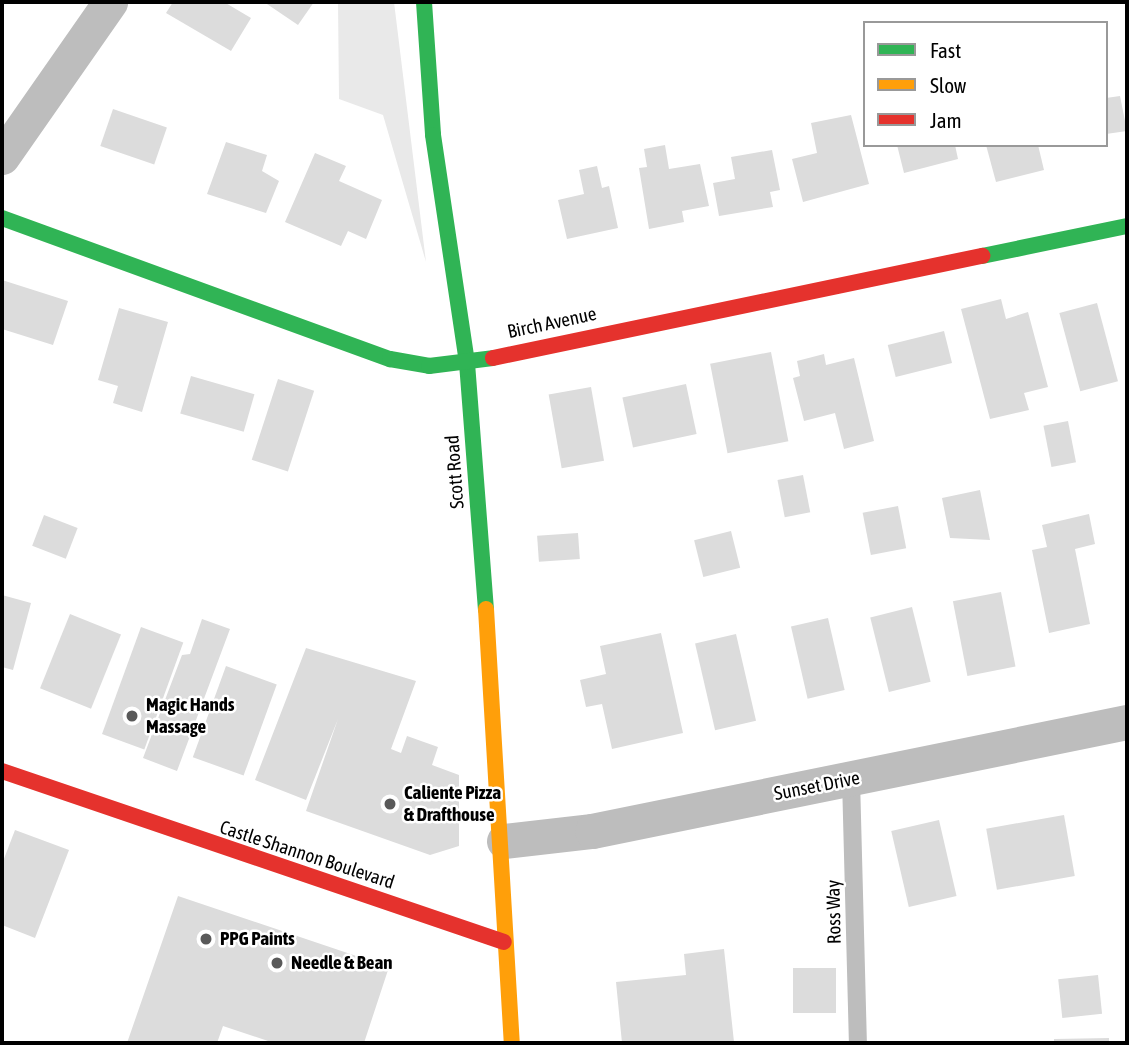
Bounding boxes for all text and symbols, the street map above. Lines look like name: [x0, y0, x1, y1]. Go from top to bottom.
legend: [863, 21, 1108, 147]
text: Fast: [930, 38, 961, 62]
text: Slow: [930, 73, 966, 97]
text: Jam: [930, 108, 962, 132]
street label: Birch Avenue: [505, 302, 599, 344]
street label: Scott Road: [441, 434, 469, 510]
place label: Magic Hands Massage: [146, 694, 235, 738]
marker: Magic Hands Massage: [124, 708, 140, 724]
street label: Sunset Drive: [772, 767, 862, 805]
place label: Caliente Pizza & Drafthouse: [404, 782, 501, 826]
marker: Caliente Pizza & Drafthouse: [382, 796, 398, 812]
street label: Castle Shannon Boulevard: [217, 816, 397, 894]
street label: Ross Way: [822, 880, 846, 944]
place label: PPG Paints: [220, 928, 295, 950]
marker: PPG Paints: [198, 931, 214, 947]
place label: Needle & Bean: [291, 952, 393, 974]
marker: Needle & Bean: [269, 955, 285, 971]

